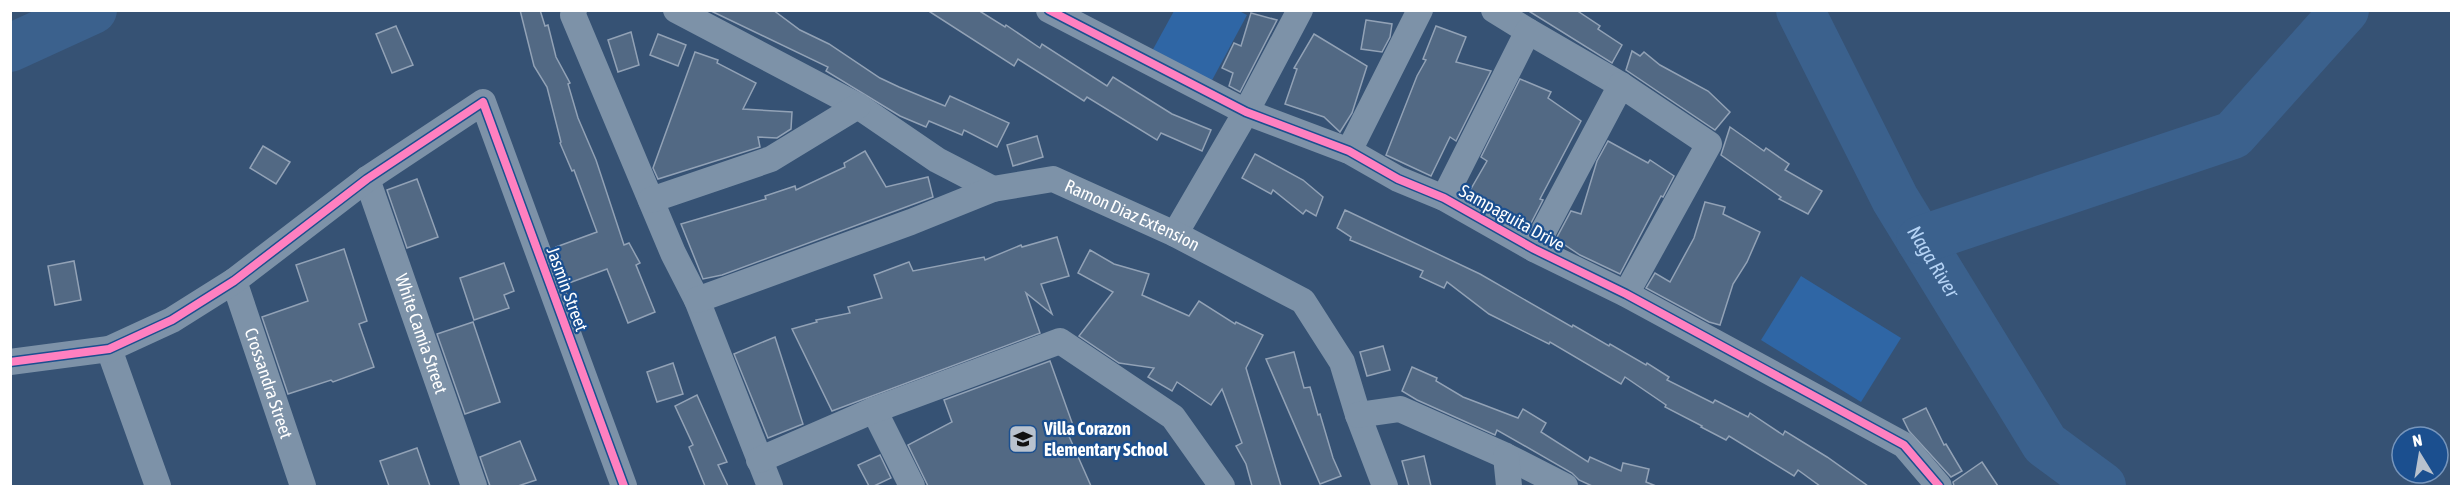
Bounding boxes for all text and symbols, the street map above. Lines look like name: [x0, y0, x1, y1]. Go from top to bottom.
street label: Ramon Diaz Extension: [1062, 175, 1203, 255]
street label: Sampaguita Drive: [1456, 180, 1569, 255]
water label: Naga River: [1903, 221, 1965, 302]
street label: Jasmin Street: [543, 244, 592, 334]
street label: White Camia Street: [391, 271, 452, 396]
street label: Crossandra Street: [241, 325, 297, 441]
place label: Villa Corazon Elementary School: [1043, 418, 1168, 460]
school or university icon: Villa Corazon Elementary School: [1007, 423, 1039, 455]
north arrow: [2390, 425, 2450, 485]
text: N: [2411, 431, 2423, 450]

